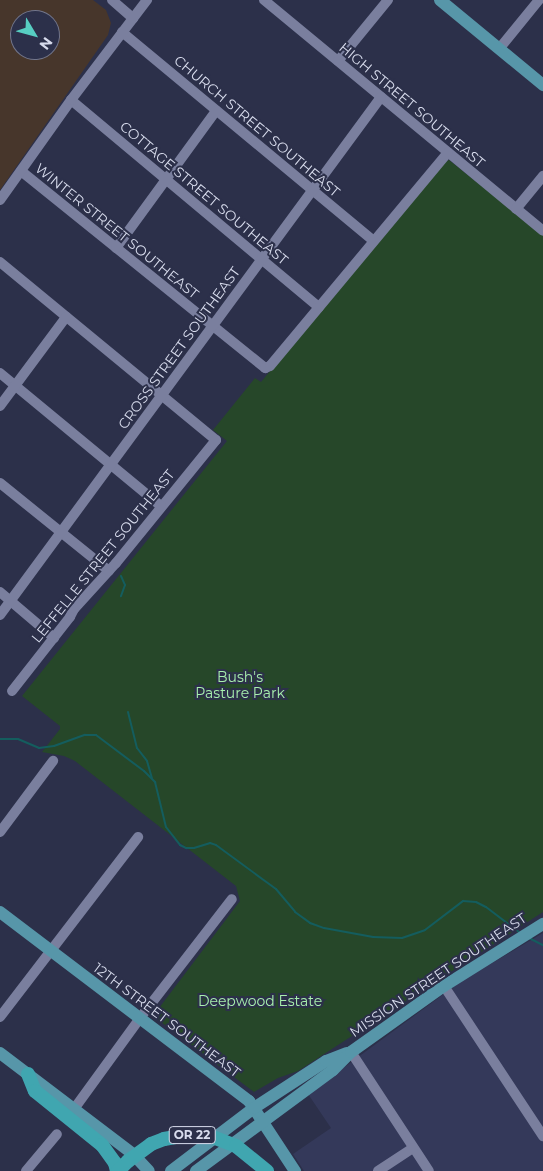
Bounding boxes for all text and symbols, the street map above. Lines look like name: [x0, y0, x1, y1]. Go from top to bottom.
north arrow: [10, 10, 60, 60]
text: N: [36, 33, 57, 53]
street label: HIGH STREET SOUTHEAST: [336, 39, 488, 171]
street label: CHURCH STREET SOUTHEAST: [171, 52, 343, 200]
street label: COTTAGE STREET SOUTHEAST: [117, 118, 291, 268]
street label: WINTER STREET SOUTHEAST: [32, 160, 202, 302]
street label: CROSS STREET SOUTHEAST: [115, 264, 243, 432]
street label: LEFFELLE STREET SOUTHEAST: [28, 466, 178, 646]
park label: Bush's Pasture Park: [195, 669, 285, 702]
street label: MISSION STREET SOUTHEAST: [346, 909, 530, 1041]
street label: 12TH STREET SOUTHEAST: [90, 959, 244, 1081]
park label: Deepwood Estate: [198, 993, 322, 1009]
road number: OR 22: [168, 1126, 216, 1144]

